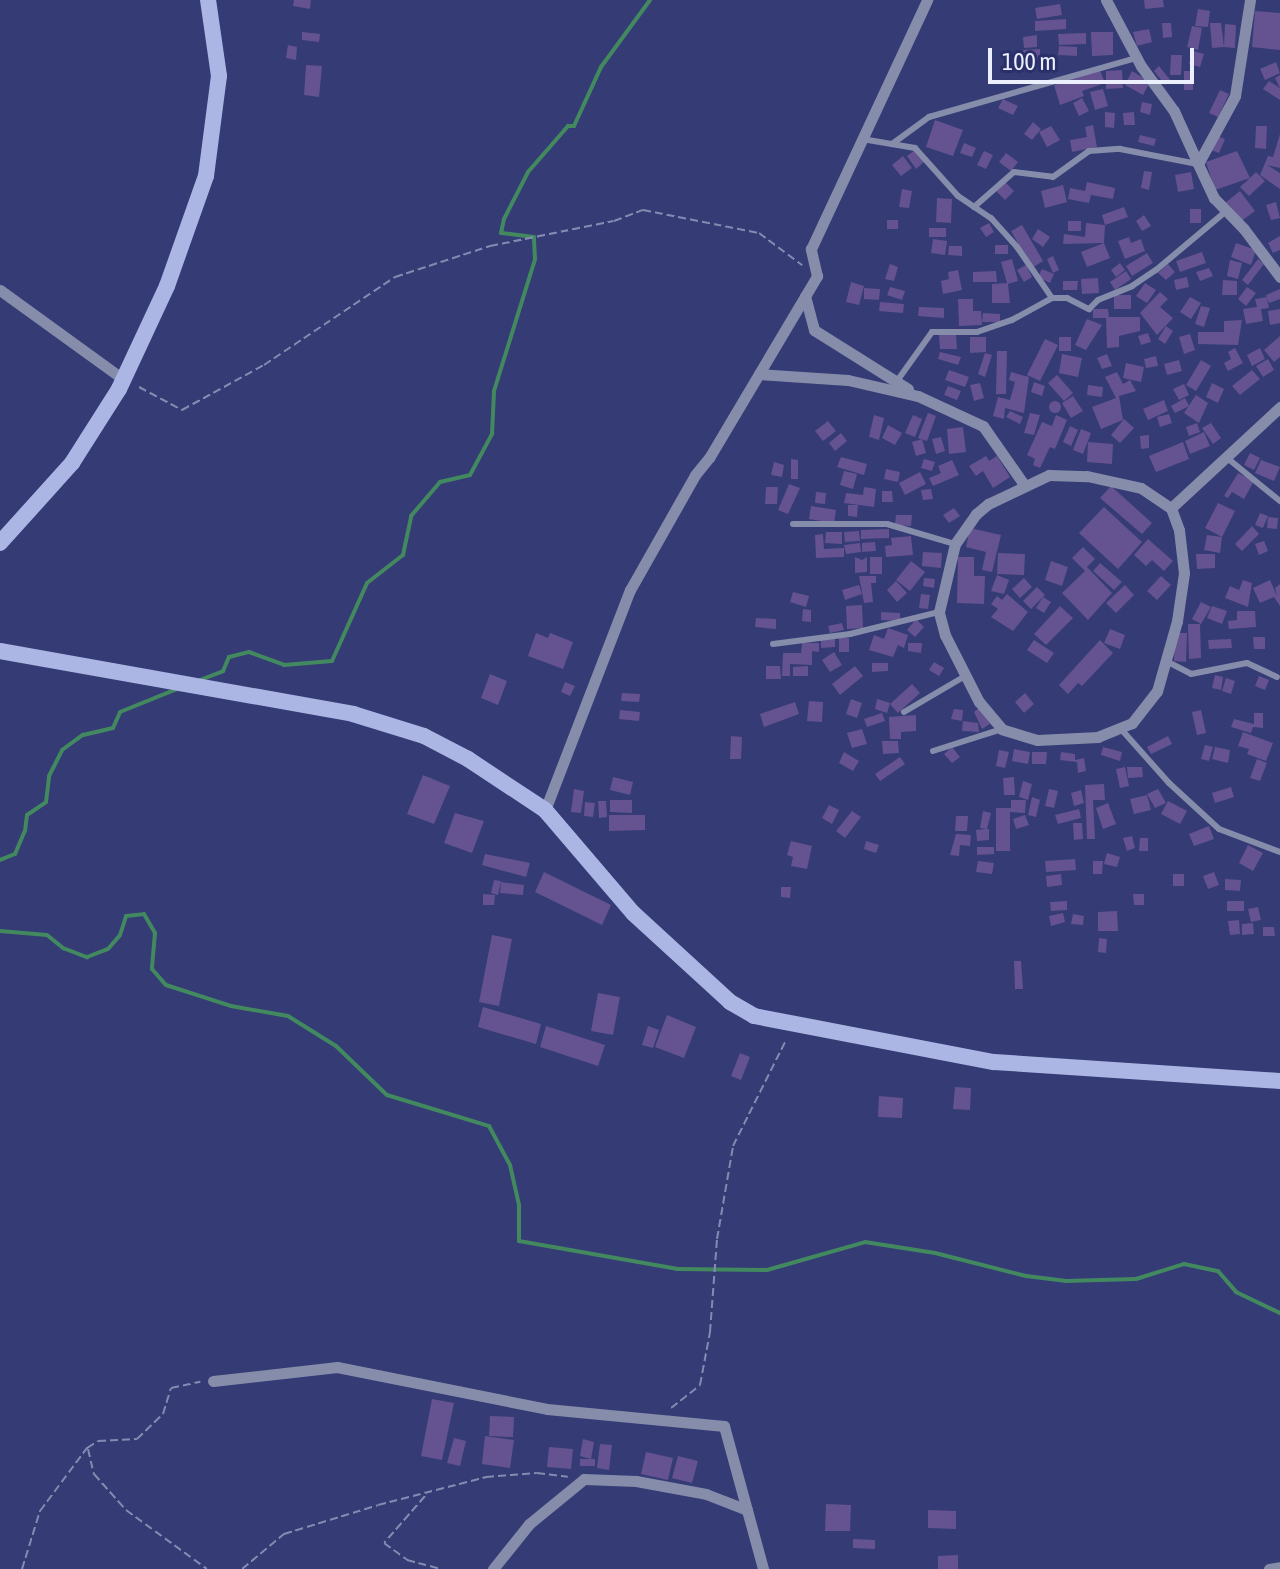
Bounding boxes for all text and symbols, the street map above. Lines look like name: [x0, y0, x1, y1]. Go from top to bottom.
scale bar: [992, 32, 1198, 82]
text: 100 m: [1002, 48, 1056, 75]

